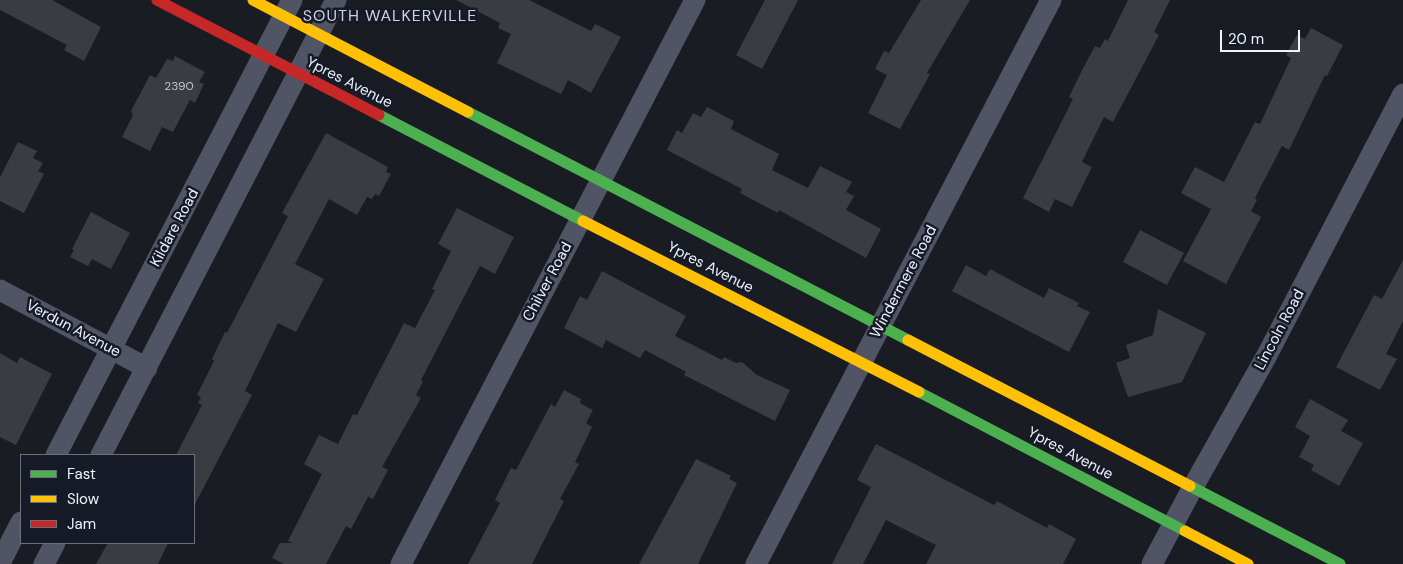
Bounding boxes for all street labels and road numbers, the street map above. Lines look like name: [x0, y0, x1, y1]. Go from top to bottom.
street label: Ypres Avenue: [303, 54, 395, 112]
street label: Kildare Road: [147, 186, 203, 270]
street label: Windermere Road: [867, 223, 941, 341]
street label: Chilver Road: [520, 239, 576, 325]
street label: Ypres Avenue: [664, 239, 756, 297]
street label: Lincoln Road: [1251, 287, 1309, 373]
street label: Verdun Avenue: [23, 297, 123, 361]
street label: Ypres Avenue: [1024, 424, 1116, 484]

